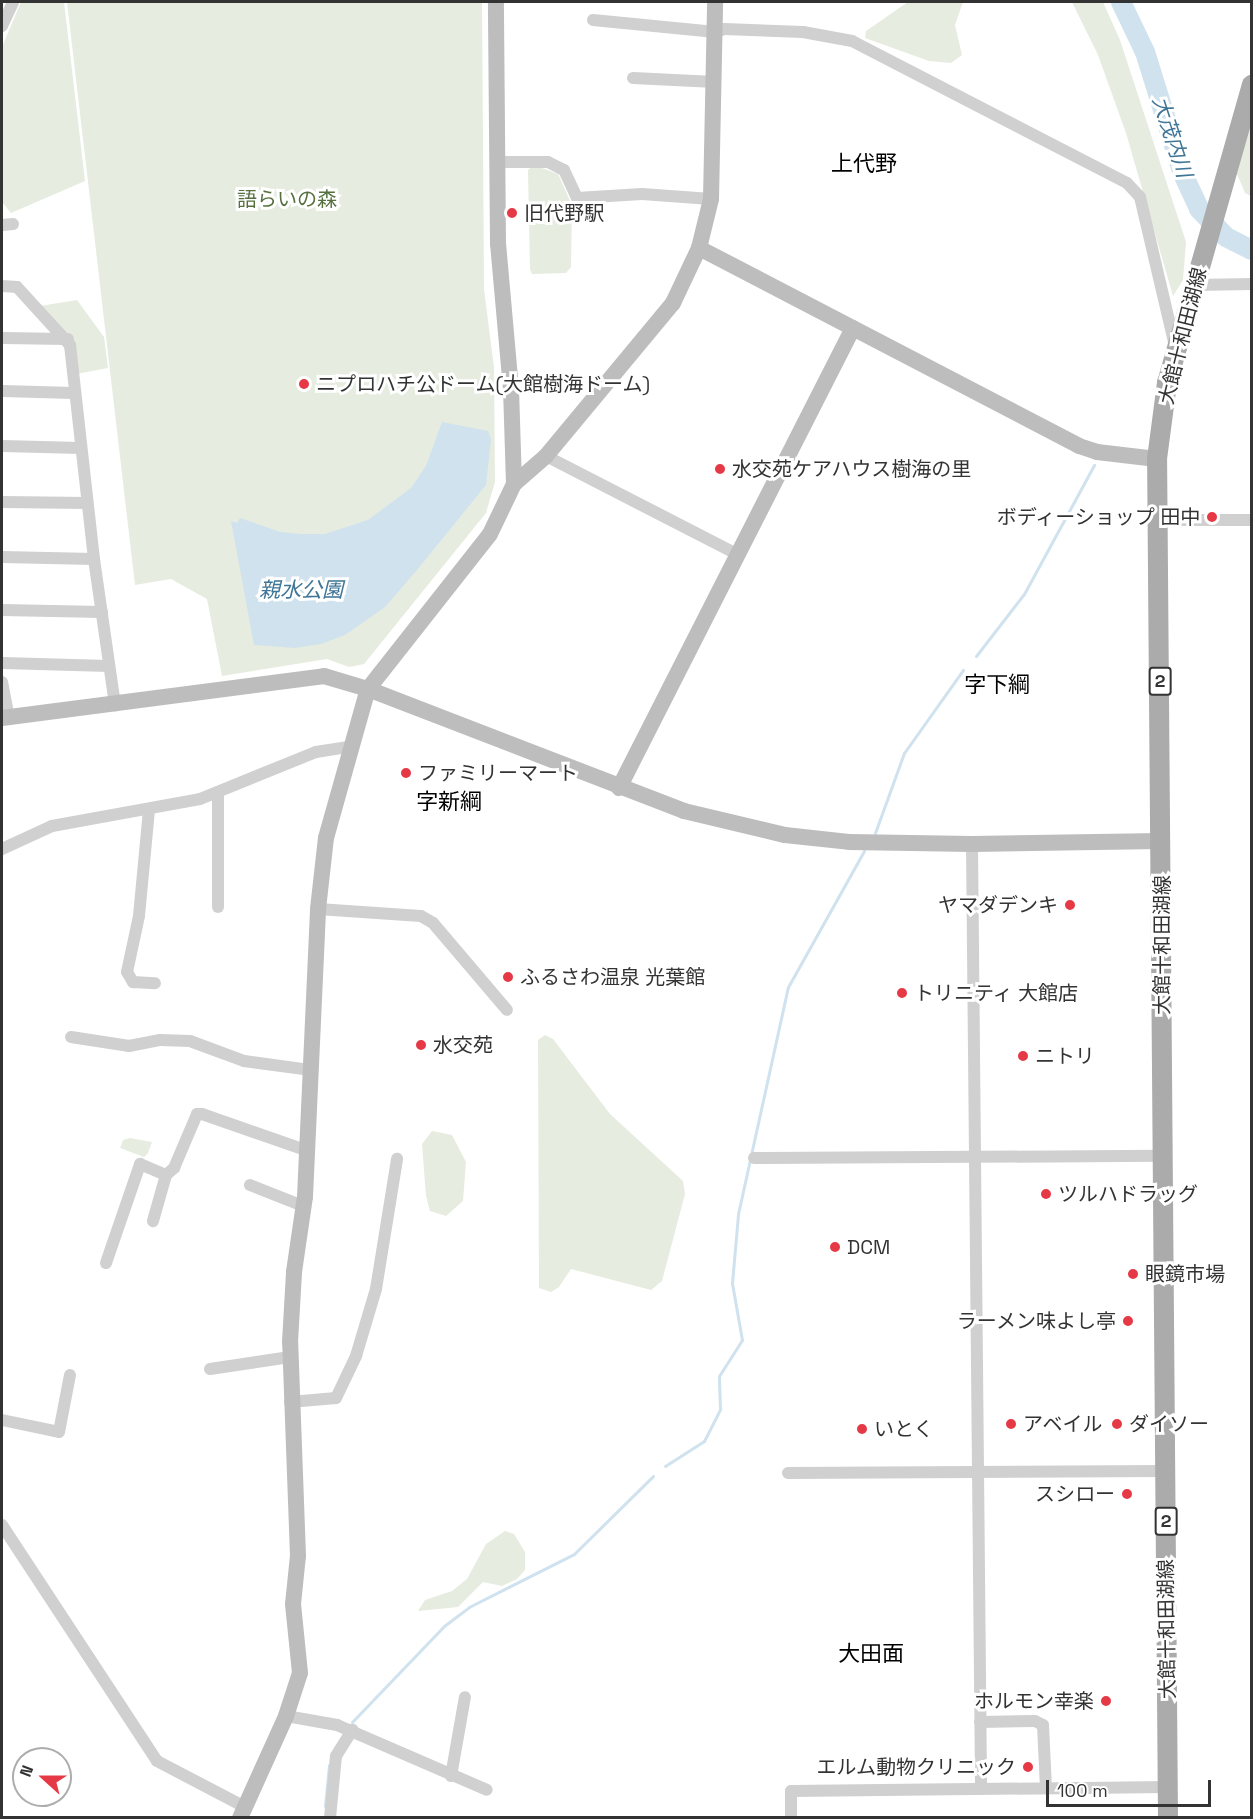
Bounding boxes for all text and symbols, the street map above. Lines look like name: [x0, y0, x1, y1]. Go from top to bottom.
water label: 大茂内川: [1147, 93, 1197, 181]
district label: 上代野: [831, 151, 897, 177]
park label: 語らいの森: [237, 187, 337, 211]
place label: 旧代野駅: [524, 201, 604, 225]
marker: 旧代野駅: [505, 206, 519, 220]
street label: 大館十和田湖線: [1154, 265, 1212, 407]
place label: ニプロハチ公ドーム(大館樹海ドーム): [316, 372, 651, 396]
marker: ニプロハチ公ドーム(大館樹海ドーム): [297, 377, 311, 391]
place label: 水交苑ケアハウス樹海の里: [732, 457, 972, 481]
marker: 水交苑ケアハウス樹海の里: [713, 462, 727, 476]
place label: ボディーショップ 田中: [995, 505, 1200, 529]
marker: ボディーショップ 田中: [1205, 510, 1219, 524]
water label: 親水公園: [259, 577, 343, 603]
road number: 2: [1148, 666, 1172, 696]
district label: 字下綱: [964, 672, 1030, 698]
place label: ファミリーマート: [418, 761, 578, 785]
marker: ファミリーマート: [399, 766, 413, 780]
district label: 字新綱: [416, 789, 482, 815]
street label: 大館十和田湖線: [1150, 875, 1174, 1015]
place label: ヤマダデンキ: [938, 893, 1058, 917]
marker: ヤマダデンキ: [1063, 898, 1077, 912]
place label: ふるさわ温泉 光葉館: [520, 965, 705, 989]
marker: ふるさわ温泉 光葉館: [501, 970, 515, 984]
place label: トリニティ 大館店: [914, 981, 1079, 1005]
marker: トリニティ 大館店: [895, 986, 909, 1000]
place label: 水交苑: [433, 1033, 493, 1057]
marker: 水交苑: [414, 1038, 428, 1052]
place label: ニトリ: [1035, 1044, 1095, 1068]
marker: ニトリ: [1016, 1049, 1030, 1063]
place label: ツルハドラッグ: [1058, 1182, 1198, 1206]
marker: ツルハドラッグ: [1039, 1187, 1053, 1201]
place label: DCM: [847, 1235, 890, 1259]
marker: DCM: [828, 1240, 842, 1254]
place label: 眼鏡市場: [1145, 1262, 1225, 1286]
marker: 眼鏡市場: [1126, 1267, 1140, 1281]
place label: ラーメン味よし亭: [956, 1309, 1116, 1333]
marker: ラーメン味よし亭: [1121, 1314, 1135, 1328]
place label: アベイル: [1023, 1412, 1103, 1436]
place label: ダイソー: [1129, 1412, 1209, 1436]
place label: いとく: [874, 1417, 934, 1441]
marker: アベイル: [1004, 1417, 1018, 1431]
marker: ダイソー: [1110, 1417, 1124, 1431]
marker: いとく: [855, 1422, 869, 1436]
place label: スシロー: [1035, 1482, 1115, 1506]
marker: スシロー: [1120, 1487, 1134, 1501]
road number: 2: [1154, 1506, 1178, 1536]
street label: 大館十和田湖線: [1154, 1559, 1180, 1699]
district label: 大田面: [838, 1641, 904, 1667]
place label: ホルモン幸楽: [974, 1689, 1094, 1713]
marker: ホルモン幸楽: [1099, 1694, 1113, 1708]
north arrow: [12, 1747, 72, 1807]
place label: エルム動物クリニック: [816, 1755, 1016, 1779]
marker: エルム動物クリニック: [1021, 1760, 1035, 1774]
text: N: [15, 1762, 38, 1780]
scale bar: [1049, 1768, 1214, 1806]
text: 100 m: [1057, 1779, 1108, 1802]

